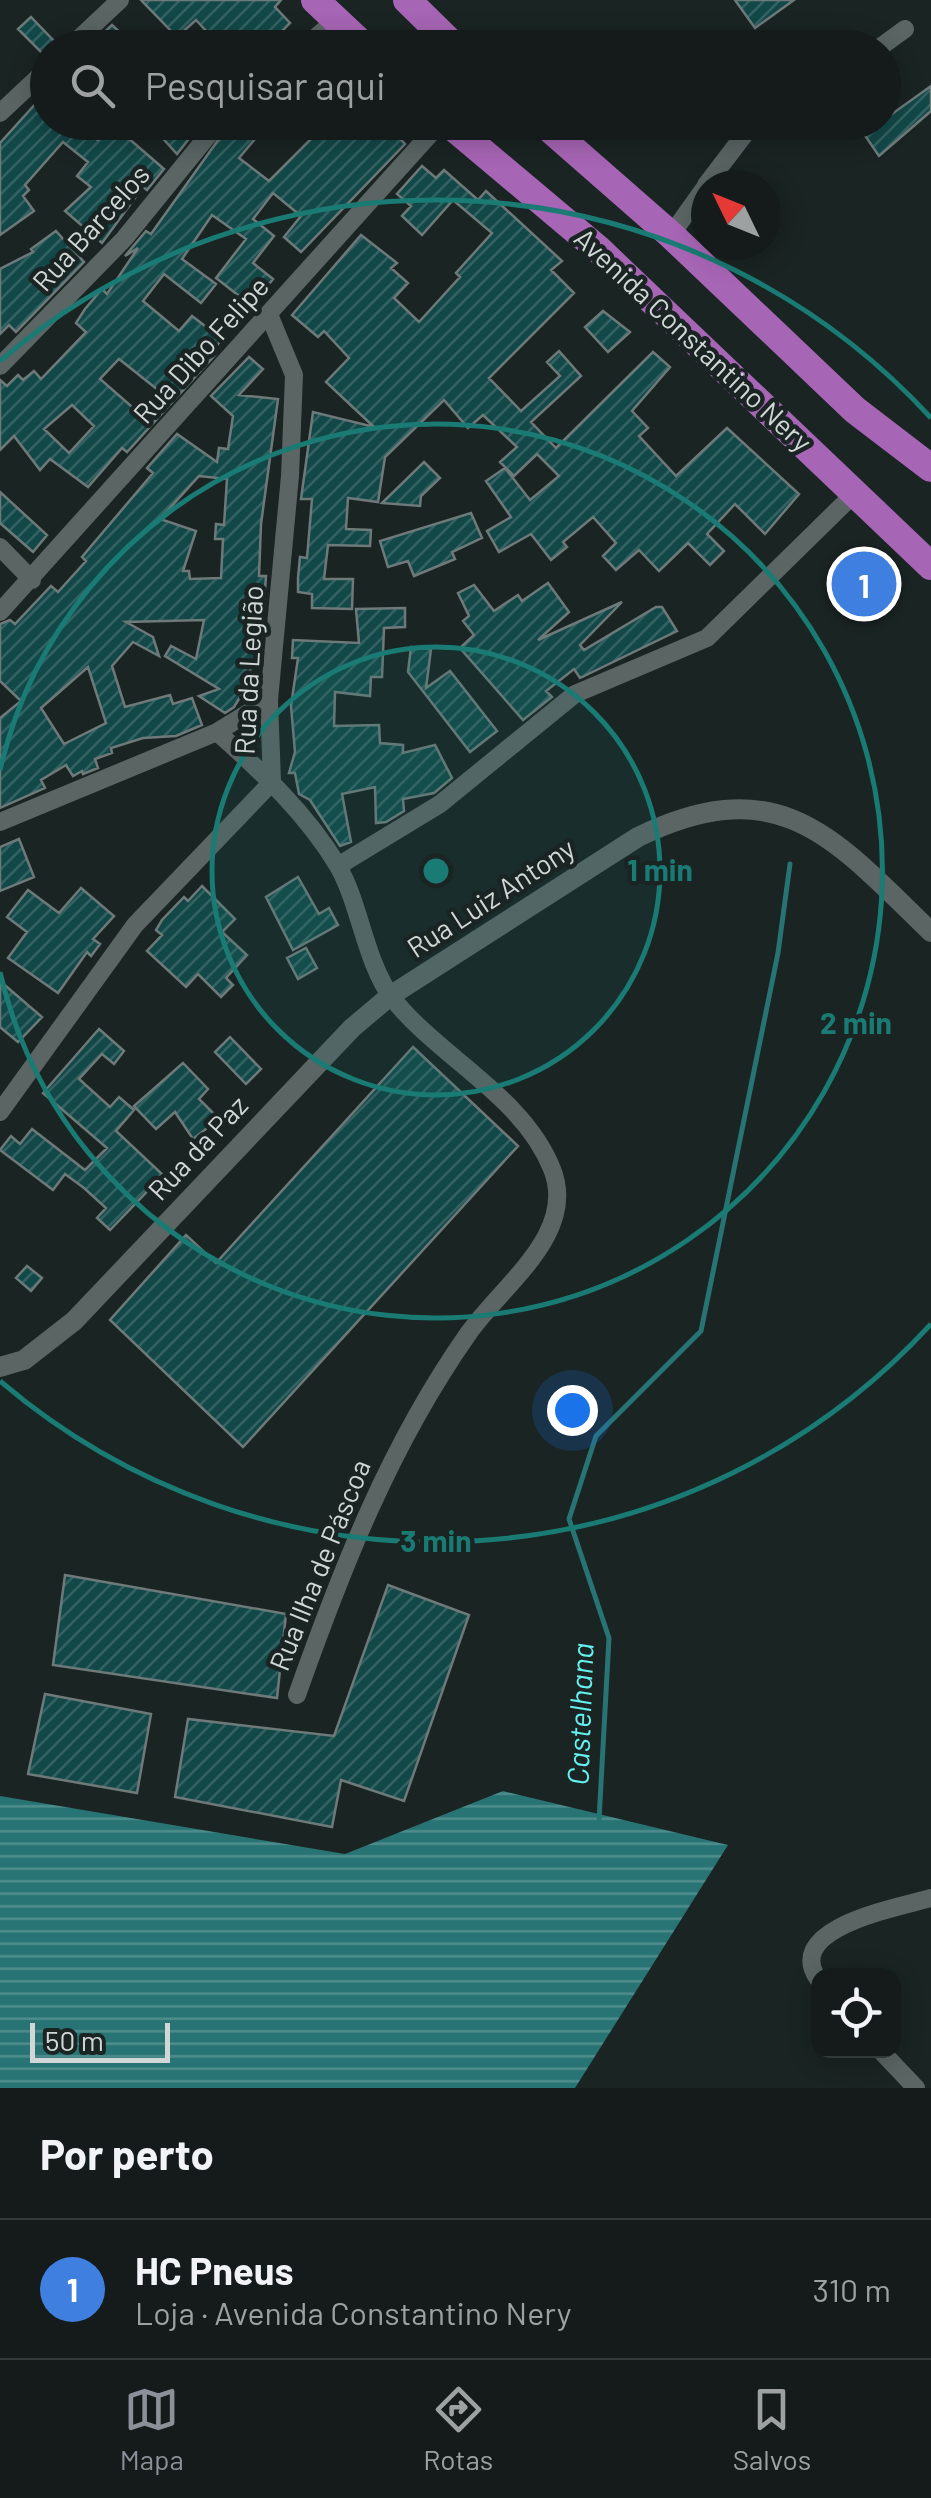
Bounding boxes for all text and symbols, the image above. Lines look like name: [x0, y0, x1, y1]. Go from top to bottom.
search box: [30, 30, 901, 140]
icon: search: [65, 58, 120, 113]
text: Pesquisar aqui: [145, 62, 386, 108]
street label: Rua Barcelos: [25, 157, 156, 298]
north arrow: [691, 170, 781, 260]
street label: Avenida Constantino Nery: [568, 220, 820, 458]
street label: Rua Dibo Felipe: [125, 269, 275, 430]
pin: 1: [832, 546, 896, 622]
street label: Rua da Legião: [227, 584, 269, 755]
street label: Rua Luiz Antony: [400, 830, 581, 964]
text: 1 min: [627, 851, 693, 887]
centre of rings: [418, 853, 454, 889]
text: 2 min: [820, 1004, 892, 1040]
street label: Rua da Paz: [140, 1088, 254, 1207]
your location: [547, 1385, 598, 1436]
street label: Rua Ilha de Páscoa: [261, 1454, 377, 1675]
text: 3 min: [400, 1522, 472, 1558]
water label: Castelhana: [559, 1642, 599, 1786]
map controls: [811, 1968, 901, 2058]
button: locate: [811, 1968, 901, 2058]
scale bar: [30, 2018, 170, 2062]
text: 50 m: [45, 2023, 104, 2057]
text: Por perto: [40, 2128, 214, 2178]
text: HC Pneus: [135, 2247, 293, 2293]
text: 1: [67, 2270, 78, 2308]
text: 310 m: [813, 2270, 891, 2308]
text: Loja · Avenida Constantino Nery: [135, 2293, 572, 2331]
tab: Mapa: [120, 2382, 184, 2476]
tab: Rotas: [423, 2382, 493, 2476]
tab: Salvos: [733, 2382, 811, 2476]

